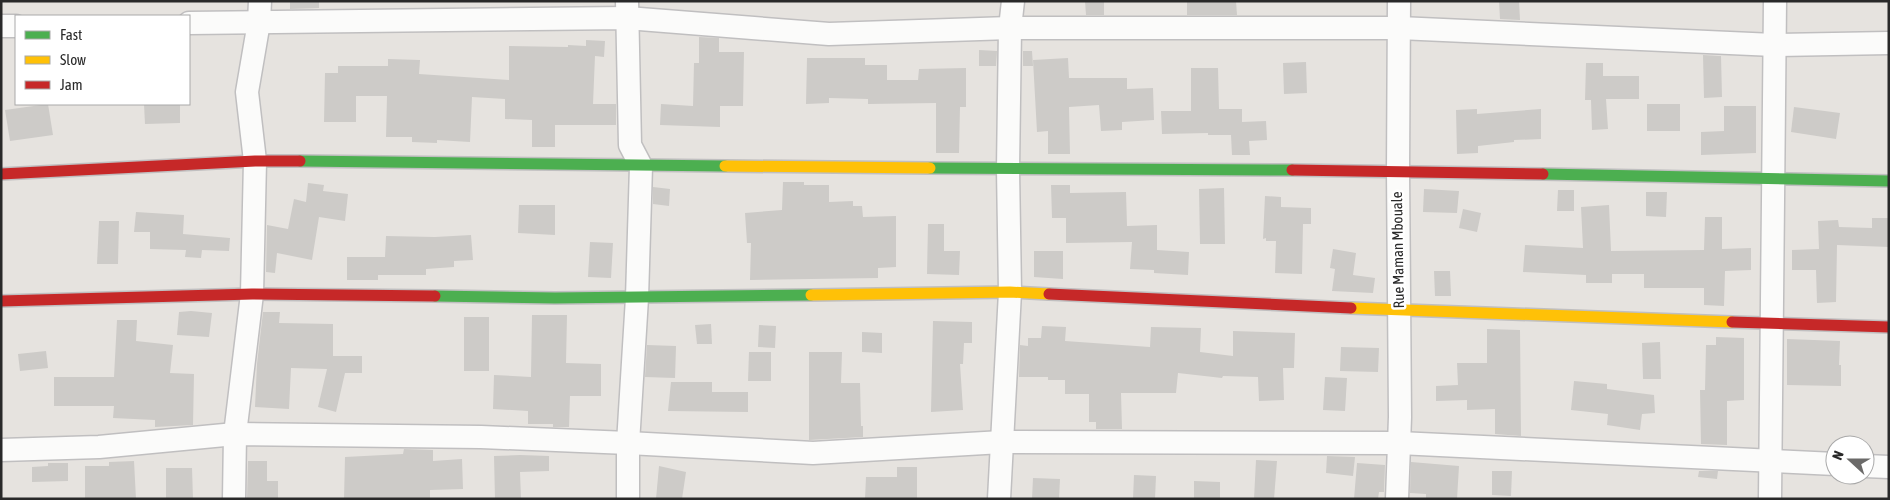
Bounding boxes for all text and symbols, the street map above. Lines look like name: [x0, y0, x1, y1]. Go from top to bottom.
legend: [15, 15, 190, 105]
text: Fast: [60, 26, 82, 43]
text: Slow: [60, 51, 86, 68]
text: Jam: [60, 76, 83, 93]
street label: Rue Maman Mbouale: [1388, 191, 1407, 309]
north arrow: [1825, 435, 1875, 485]
text: N: [1829, 449, 1847, 462]

